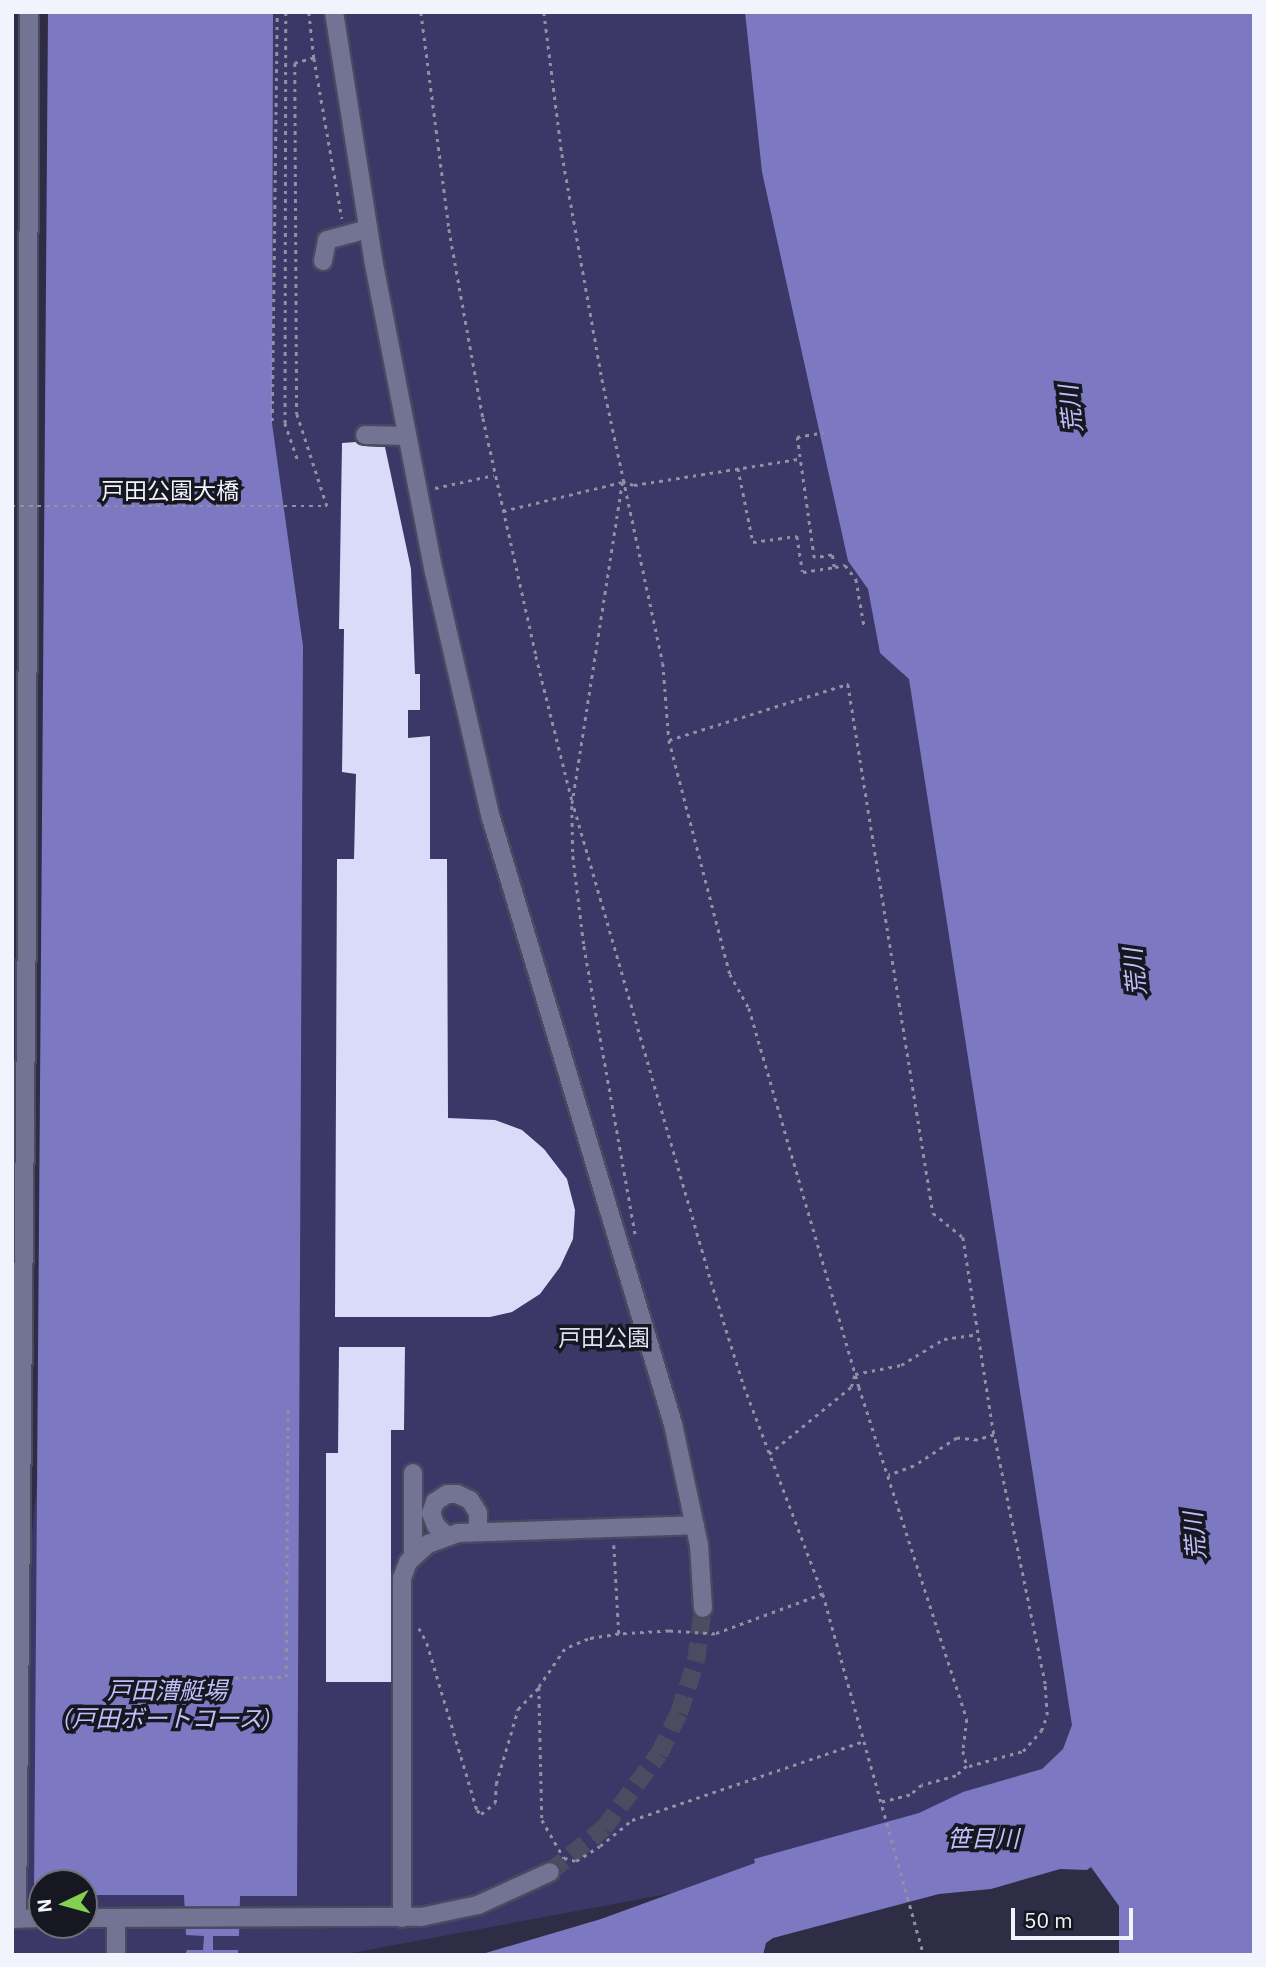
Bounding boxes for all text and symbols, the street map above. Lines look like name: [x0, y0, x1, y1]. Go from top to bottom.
water label: 荒川: [1054, 383, 1088, 435]
street label: 戸田公園大橋: [101, 476, 239, 504]
water label: 荒川: [1118, 947, 1152, 997]
park label: 戸田公園: [558, 1323, 650, 1351]
water label: 荒川: [1179, 1511, 1211, 1561]
water label: 戸田漕艇場 (戸田ボートコース): [63, 1677, 271, 1733]
water label: 笹目川: [947, 1825, 1019, 1853]
north arrow: [28, 1869, 98, 1939]
scale bar: [1014, 1894, 1136, 1938]
text: N: [32, 1898, 57, 1914]
text: 50 m: [1024, 1906, 1073, 1934]

